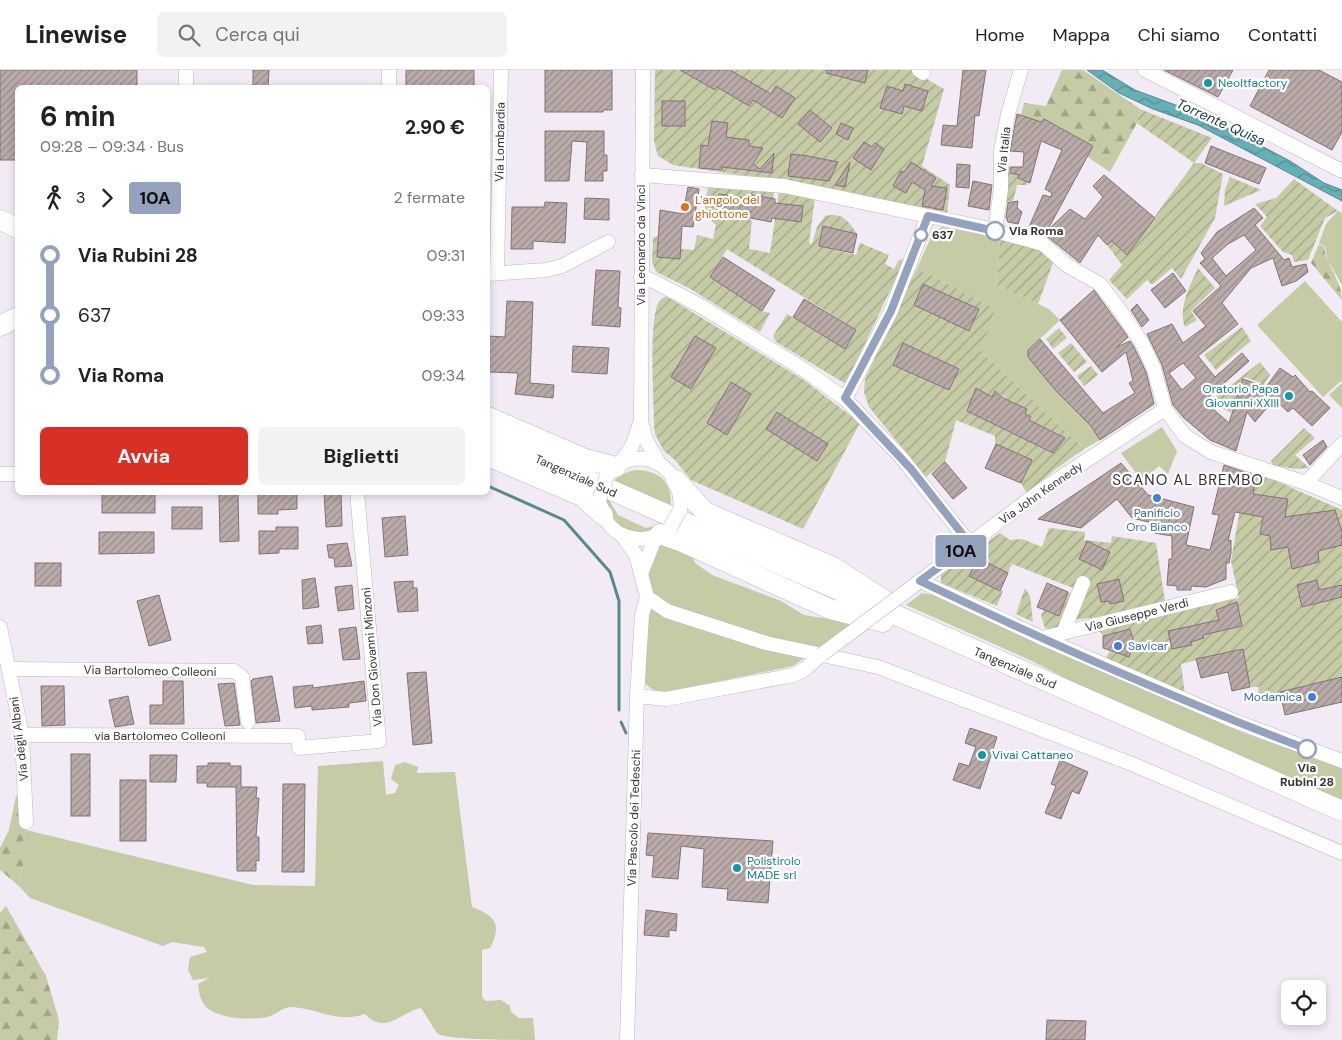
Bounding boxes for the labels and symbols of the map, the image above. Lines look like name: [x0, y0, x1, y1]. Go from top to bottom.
place label: Neoltfactory: [1218, 75, 1288, 91]
marker: Neoltfactory: [1202, 77, 1214, 89]
water label: Torrente Quisa: [1174, 94, 1269, 150]
street label: Via Lombardia: [491, 102, 509, 182]
street label: Via Italia: [994, 126, 1014, 174]
street label: Via Leonardo da Vinci: [633, 184, 649, 305]
place label: L'angolo del ghiottone: [695, 192, 760, 222]
marker: L'angolo del ghiottone: [679, 201, 691, 213]
marker: Via Roma: [985, 221, 1005, 241]
place label: Via Roma: [1009, 223, 1063, 239]
place label: 637: [932, 227, 954, 243]
marker: 637: [914, 228, 928, 242]
place label: Oratorio Papa Giovanni XXIII: [1202, 381, 1279, 411]
marker: Oratorio Papa Giovanni XXIII: [1283, 390, 1295, 402]
street label: Tangenziale Sud: [532, 451, 620, 501]
street label: Via John Kennedy: [996, 458, 1086, 528]
district label: SCANO AL BREMBO: [1112, 470, 1264, 490]
marker: Panificio Oro Bianco: [1151, 492, 1163, 504]
place label: Panificio Oro Bianco: [1126, 505, 1188, 535]
line badge: 10A: [932, 535, 990, 567]
street label: Via Don Giovanni Minzoni: [358, 587, 386, 727]
street label: Via Giuseppe Verdi: [1084, 594, 1190, 636]
place label: Savicar: [1128, 638, 1169, 654]
marker: Savicar: [1112, 640, 1124, 652]
street label: Tangenziale Sud: [971, 643, 1059, 693]
street label: Via Bartolomeo Colleoni: [83, 662, 217, 680]
place label: Modamica: [1244, 689, 1302, 705]
marker: Modamica: [1306, 691, 1318, 703]
street label: Via degli Albani: [6, 696, 32, 782]
street label: via Bartolomeo Colleoni: [94, 728, 226, 744]
marker: Via Rubini 28: [1297, 739, 1317, 759]
place label: Vivai Cattaneo: [992, 747, 1073, 763]
street label: Via Pascolo dei Tedeschi: [624, 749, 644, 887]
marker: Vivai Cattaneo: [976, 749, 988, 761]
place label: Via Rubini 28: [1280, 760, 1334, 790]
place label: Polistirolo MADE srl: [747, 853, 801, 883]
marker: Polistirolo MADE srl: [731, 862, 743, 874]

